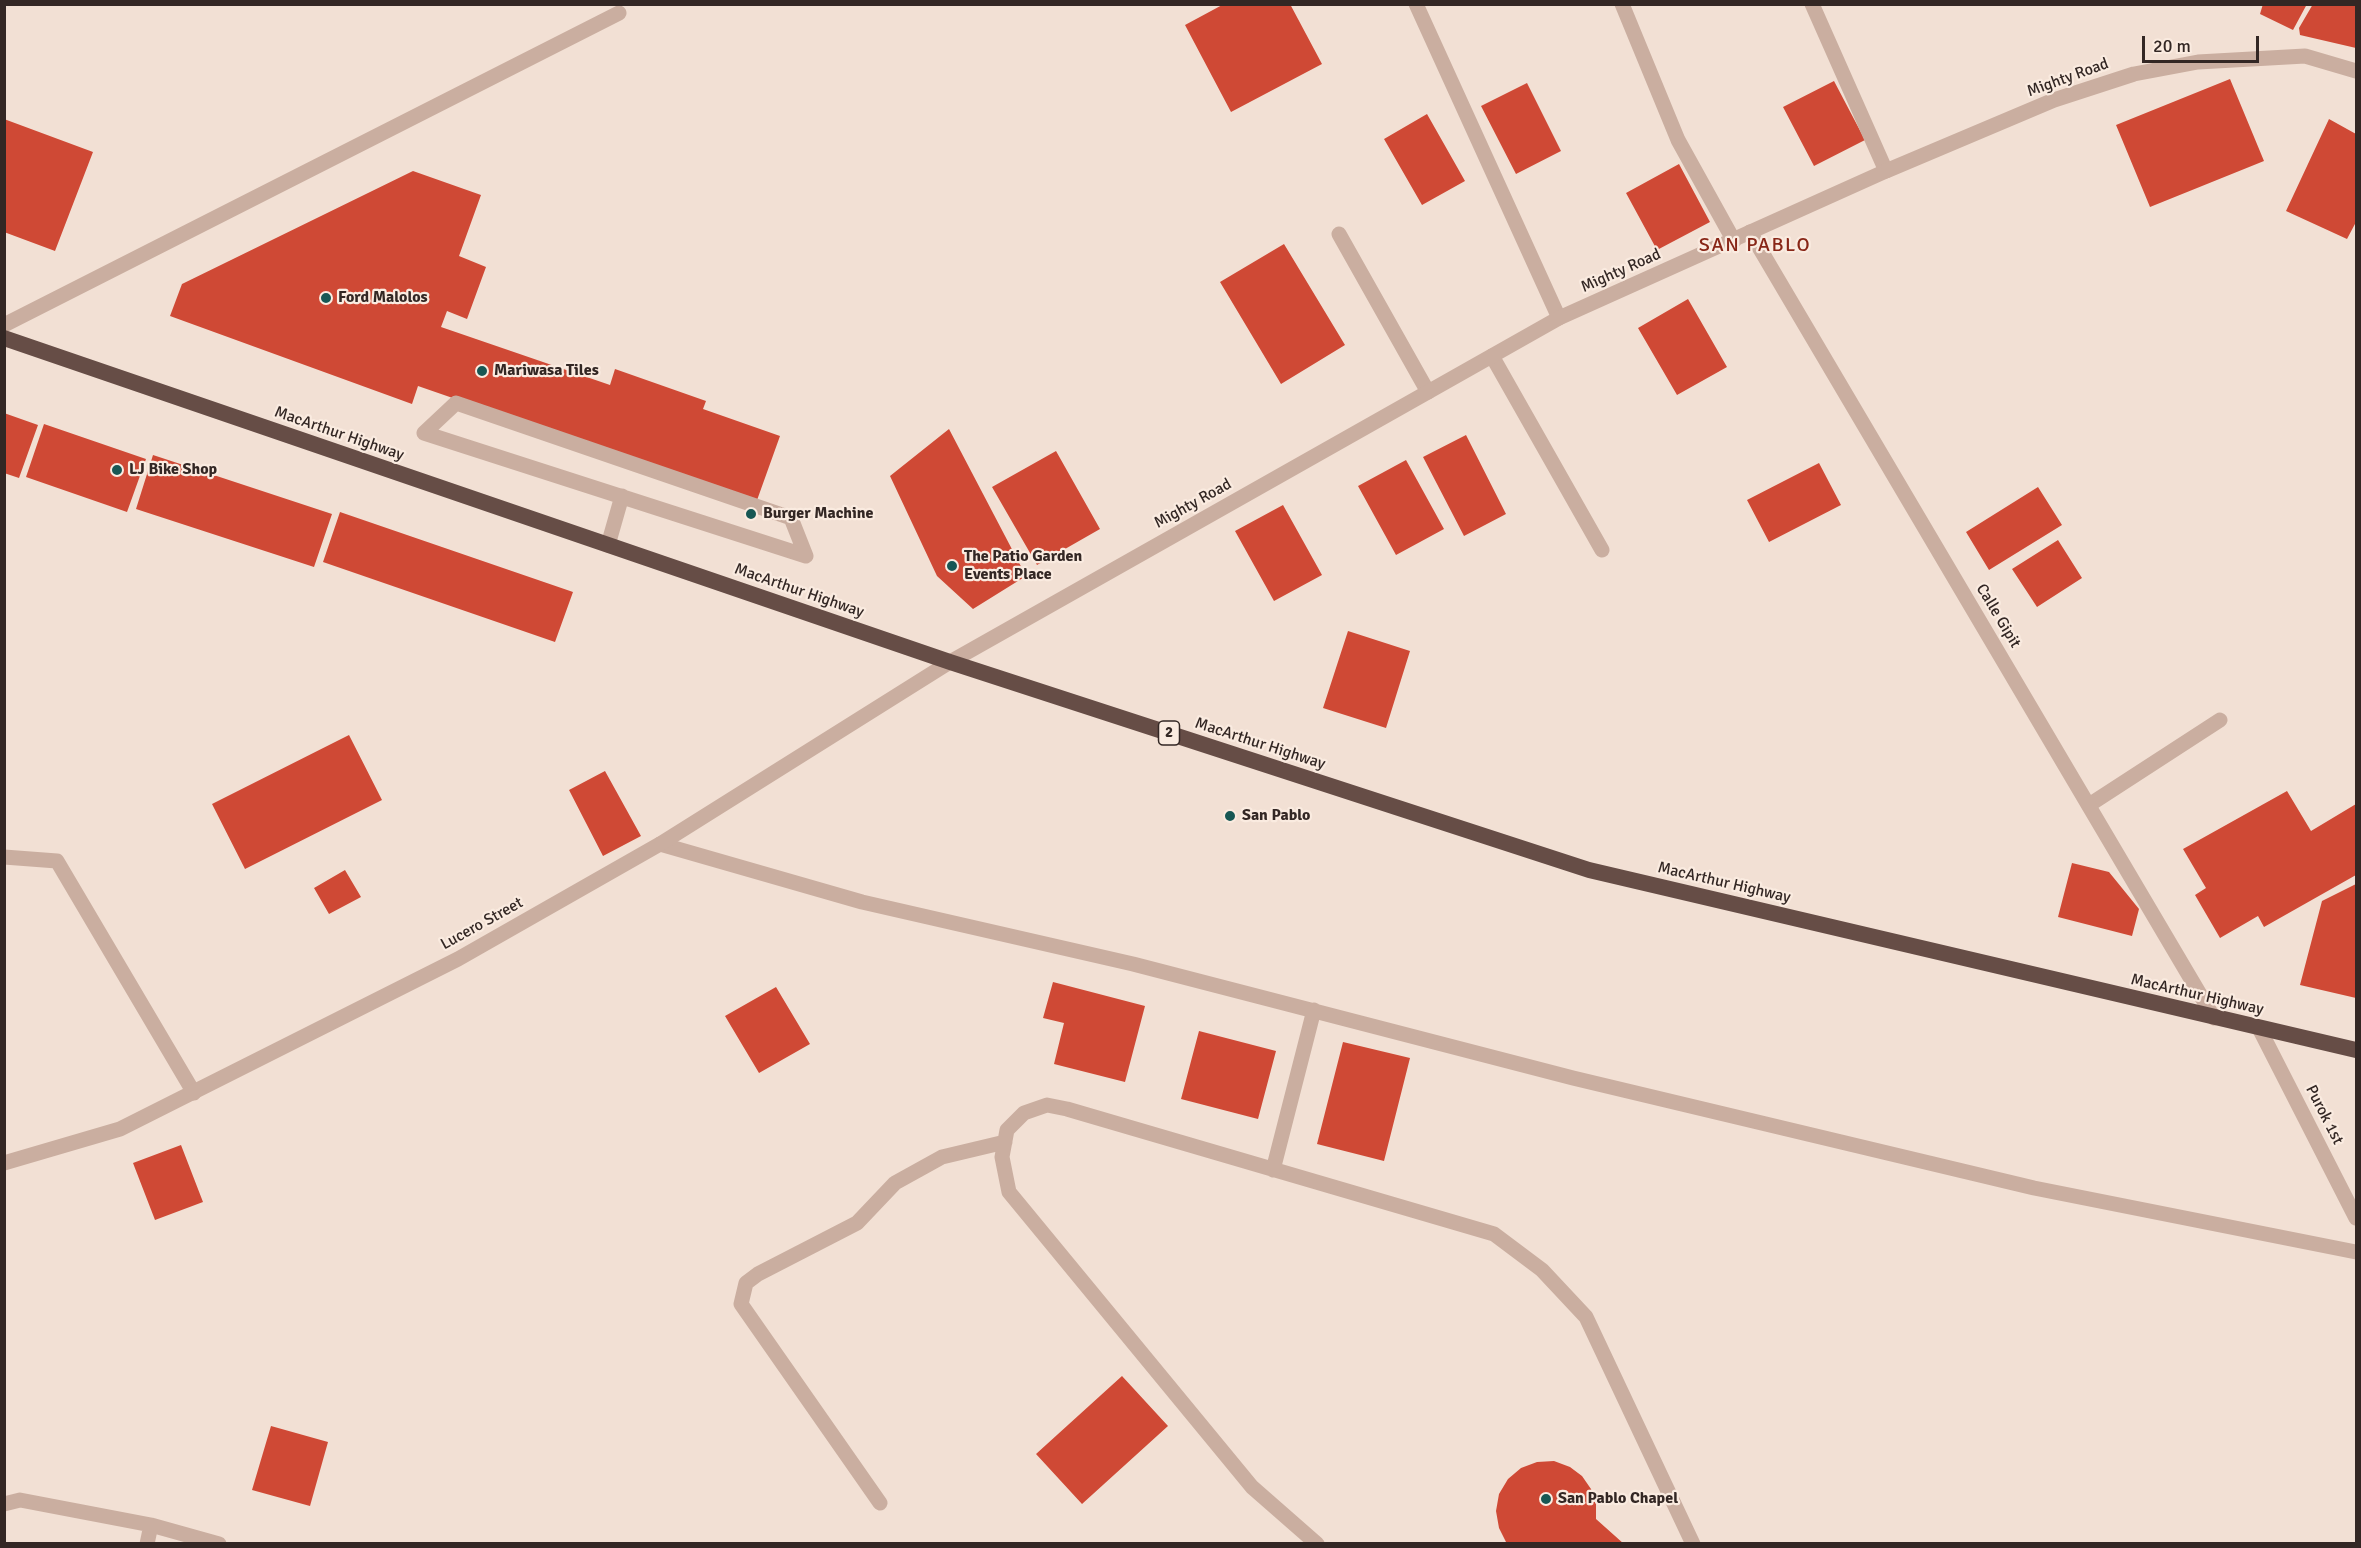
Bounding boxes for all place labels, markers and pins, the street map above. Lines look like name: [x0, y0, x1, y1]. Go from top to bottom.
place label: Ford Malolos: [338, 288, 428, 308]
marker: Ford Malolos: [319, 291, 333, 305]
place label: Mariwasa Tiles: [494, 361, 599, 381]
marker: Mariwasa Tiles: [475, 364, 489, 378]
place label: LJ Bike Shop: [129, 460, 217, 480]
marker: LJ Bike Shop: [110, 463, 124, 477]
place label: Burger Machine: [763, 504, 873, 524]
marker: Burger Machine: [744, 507, 758, 521]
place label: The Patio Garden Events Place: [964, 547, 1082, 585]
marker: The Patio Garden Events Place: [945, 559, 959, 573]
place label: San Pablo: [1242, 806, 1310, 826]
marker: San Pablo: [1223, 809, 1237, 823]
place label: San Pablo Chapel: [1558, 1489, 1678, 1509]
marker: San Pablo Chapel: [1539, 1492, 1553, 1506]

